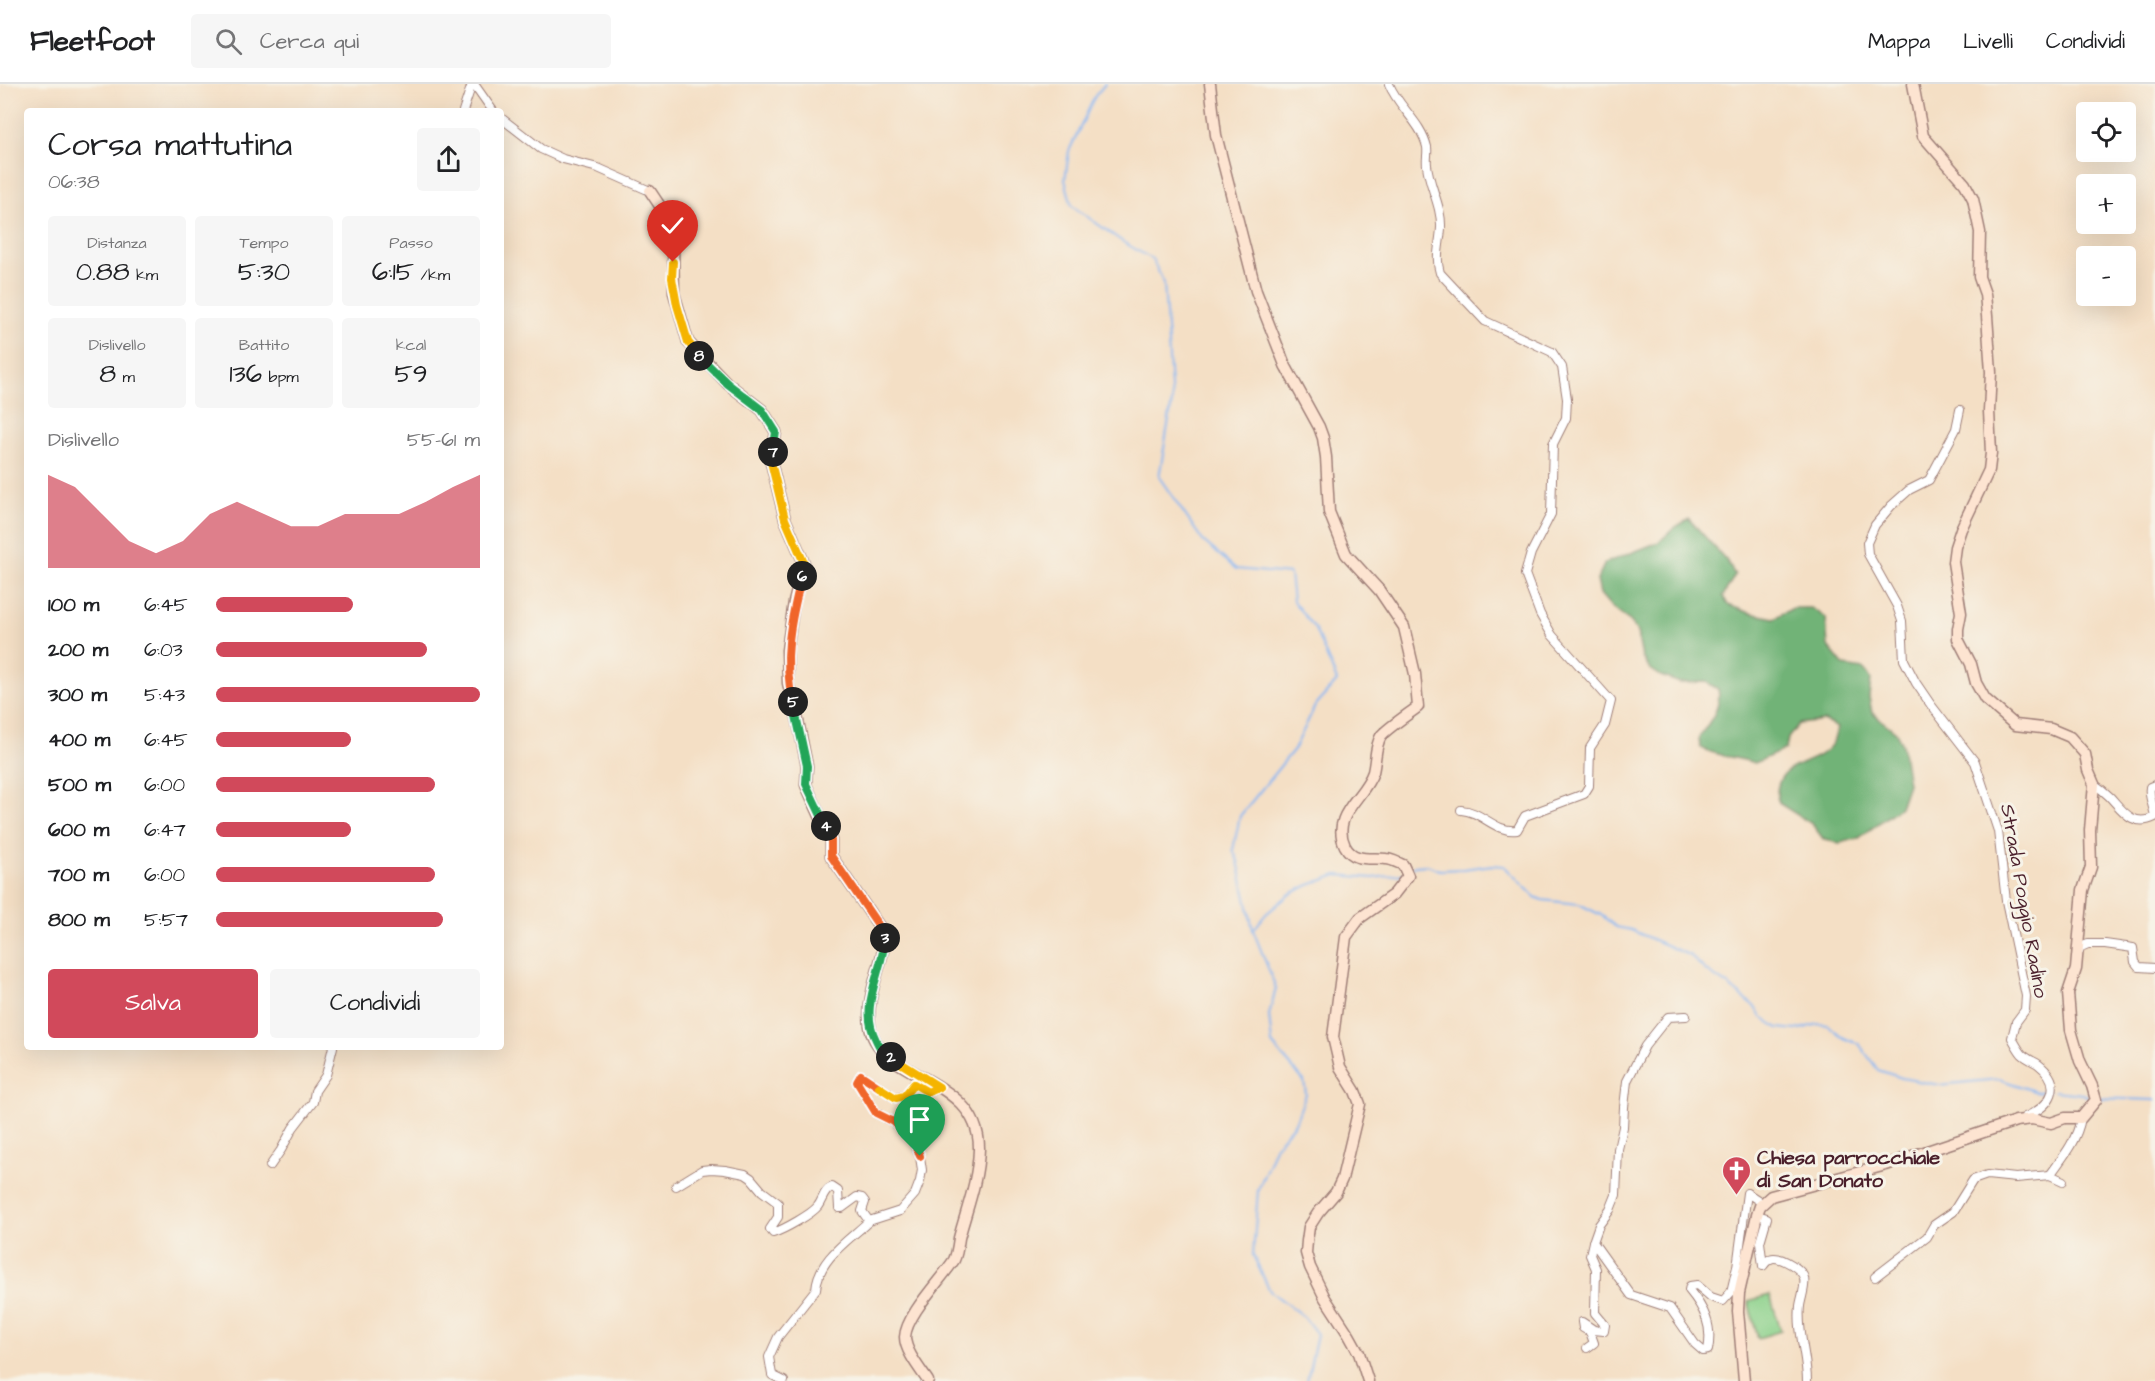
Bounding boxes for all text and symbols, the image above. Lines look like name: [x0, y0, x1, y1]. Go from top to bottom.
search box: [191, 14, 611, 68]
text: Fleetfoot: [30, 22, 155, 61]
icon: search: [212, 25, 245, 58]
text: Cerca qui: [260, 26, 359, 57]
text: Mappa: [1868, 27, 1930, 56]
text: Livelli: [1963, 27, 2013, 56]
text: Condividi: [2046, 27, 2125, 56]
map controls: [2076, 102, 2136, 306]
button: locate: [2076, 102, 2136, 162]
text: Corsa mattutina: [48, 122, 292, 168]
button: share: [417, 128, 480, 191]
text: 06:38: [48, 168, 100, 196]
button: +: [2076, 174, 2136, 234]
pin: [647, 200, 698, 262]
icon: check: [656, 209, 689, 242]
text: Distanza: [87, 232, 147, 254]
text: Tempo: [240, 232, 288, 254]
text: Passo: [389, 232, 433, 254]
button: −: [2076, 246, 2136, 306]
text: 0.88: [76, 254, 130, 290]
text: 5:30: [238, 254, 290, 290]
text: 6:15: [372, 254, 414, 290]
text: km: [130, 264, 158, 286]
text: /km: [414, 264, 450, 286]
text: Dislivello: [89, 334, 145, 356]
text: Battito: [239, 334, 289, 356]
text: kcal: [396, 334, 426, 356]
pin: 8: [684, 341, 714, 371]
text: 8: [694, 345, 704, 367]
text: 8: [99, 356, 116, 392]
text: 136: [229, 356, 262, 392]
text: 59: [394, 356, 428, 392]
text: m: [116, 366, 135, 388]
text: bpm: [262, 366, 299, 388]
text: Dislivello: [48, 426, 119, 454]
text: 55–61 m: [407, 426, 480, 454]
pin: 7: [758, 437, 788, 467]
text: 7: [768, 441, 778, 463]
pin: 6: [787, 561, 817, 591]
text: 6: [797, 565, 807, 587]
text: 100 m: [48, 591, 99, 619]
text: 6:45: [144, 591, 188, 619]
text: 200 m: [48, 636, 108, 664]
text: 6:03: [144, 636, 183, 664]
text: 300 m: [48, 681, 107, 709]
text: 5:43: [144, 681, 185, 709]
pin: 5: [778, 687, 808, 717]
text: 5: [787, 691, 799, 713]
text: 400 m: [48, 726, 110, 754]
text: 6:45: [144, 726, 188, 754]
text: 500 m: [48, 771, 111, 799]
text: 6:00: [144, 771, 185, 799]
street label: Strada Poggio Radino: [1992, 802, 2055, 1000]
pin: 4: [811, 811, 841, 841]
text: 4: [821, 815, 831, 837]
text: 600 m: [48, 816, 109, 844]
text: 6:47: [144, 816, 186, 844]
text: 700 m: [48, 861, 109, 889]
text: 6:00: [144, 861, 185, 889]
text: 800 m: [48, 906, 110, 934]
text: 5:57: [144, 906, 188, 934]
pin: 3: [870, 923, 900, 953]
text: 3: [881, 927, 889, 949]
button: Salva: [48, 969, 258, 1038]
button: Condividi: [270, 969, 480, 1038]
pin: 2: [876, 1042, 906, 1072]
text: 2: [886, 1046, 896, 1068]
pin: [894, 1094, 945, 1156]
icon: arrive: [903, 1103, 936, 1136]
place label: Chiesa parrocchiale di San Donato: [1756, 1144, 1940, 1195]
church icon: Chiesa parrocchiale di San Donato: [1720, 1154, 1752, 1196]

